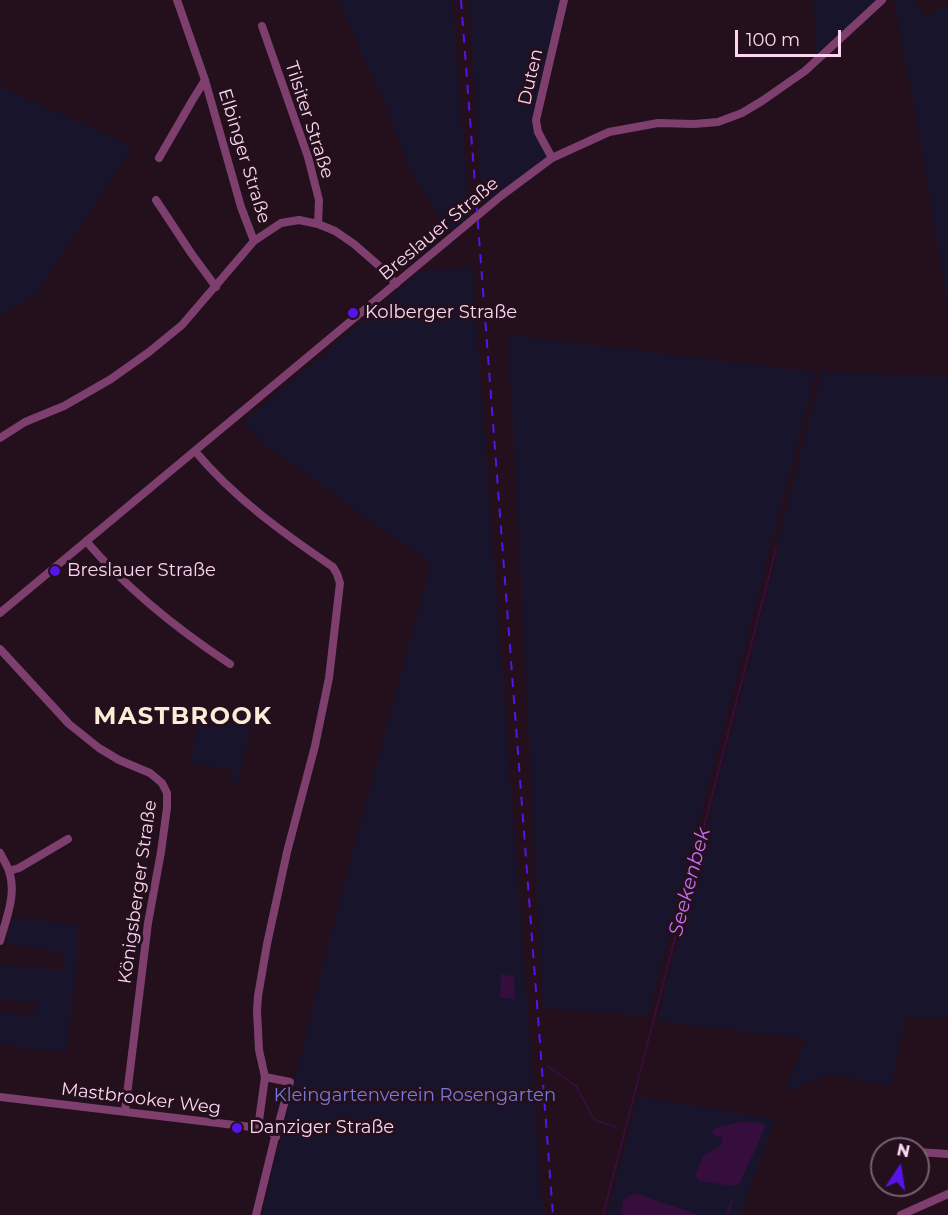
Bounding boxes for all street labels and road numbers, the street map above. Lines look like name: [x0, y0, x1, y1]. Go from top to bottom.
street label: Duten: [514, 47, 548, 107]
street label: Tilsiter Straße: [280, 59, 338, 181]
street label: Elbinger Straße: [213, 86, 275, 226]
street label: Breslauer Straße: [375, 173, 503, 285]
street label: Königsberger Straße: [114, 799, 162, 985]
street label: Mastbrooker Weg: [60, 1078, 222, 1120]

